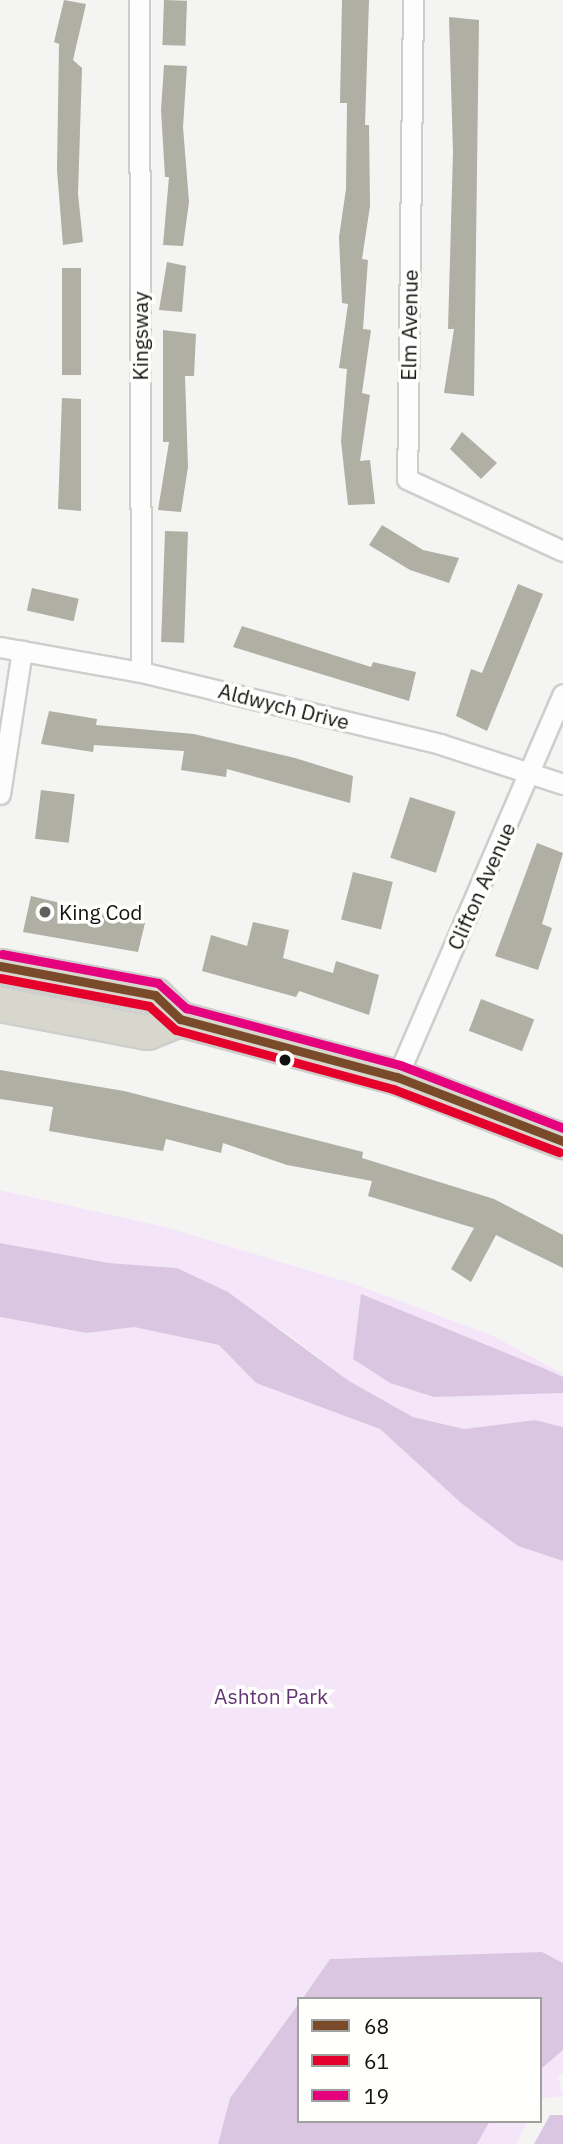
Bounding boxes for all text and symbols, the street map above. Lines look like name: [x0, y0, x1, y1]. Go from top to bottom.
street label: Elm Avenue: [395, 269, 423, 381]
street label: Kingsway: [127, 291, 153, 381]
street label: Aldwych Drive: [216, 678, 352, 734]
street label: Clifton Avenue: [442, 818, 520, 954]
place label: King Cod: [59, 899, 143, 925]
marker: King Cod: [37, 904, 53, 920]
unlabelled marker: [278, 1053, 292, 1067]
park label: Ashton Park: [214, 1683, 328, 1709]
legend: [297, 1997, 542, 2123]
text: 68: [364, 2012, 389, 2040]
text: 61: [364, 2047, 389, 2075]
text: 19: [364, 2082, 389, 2110]

